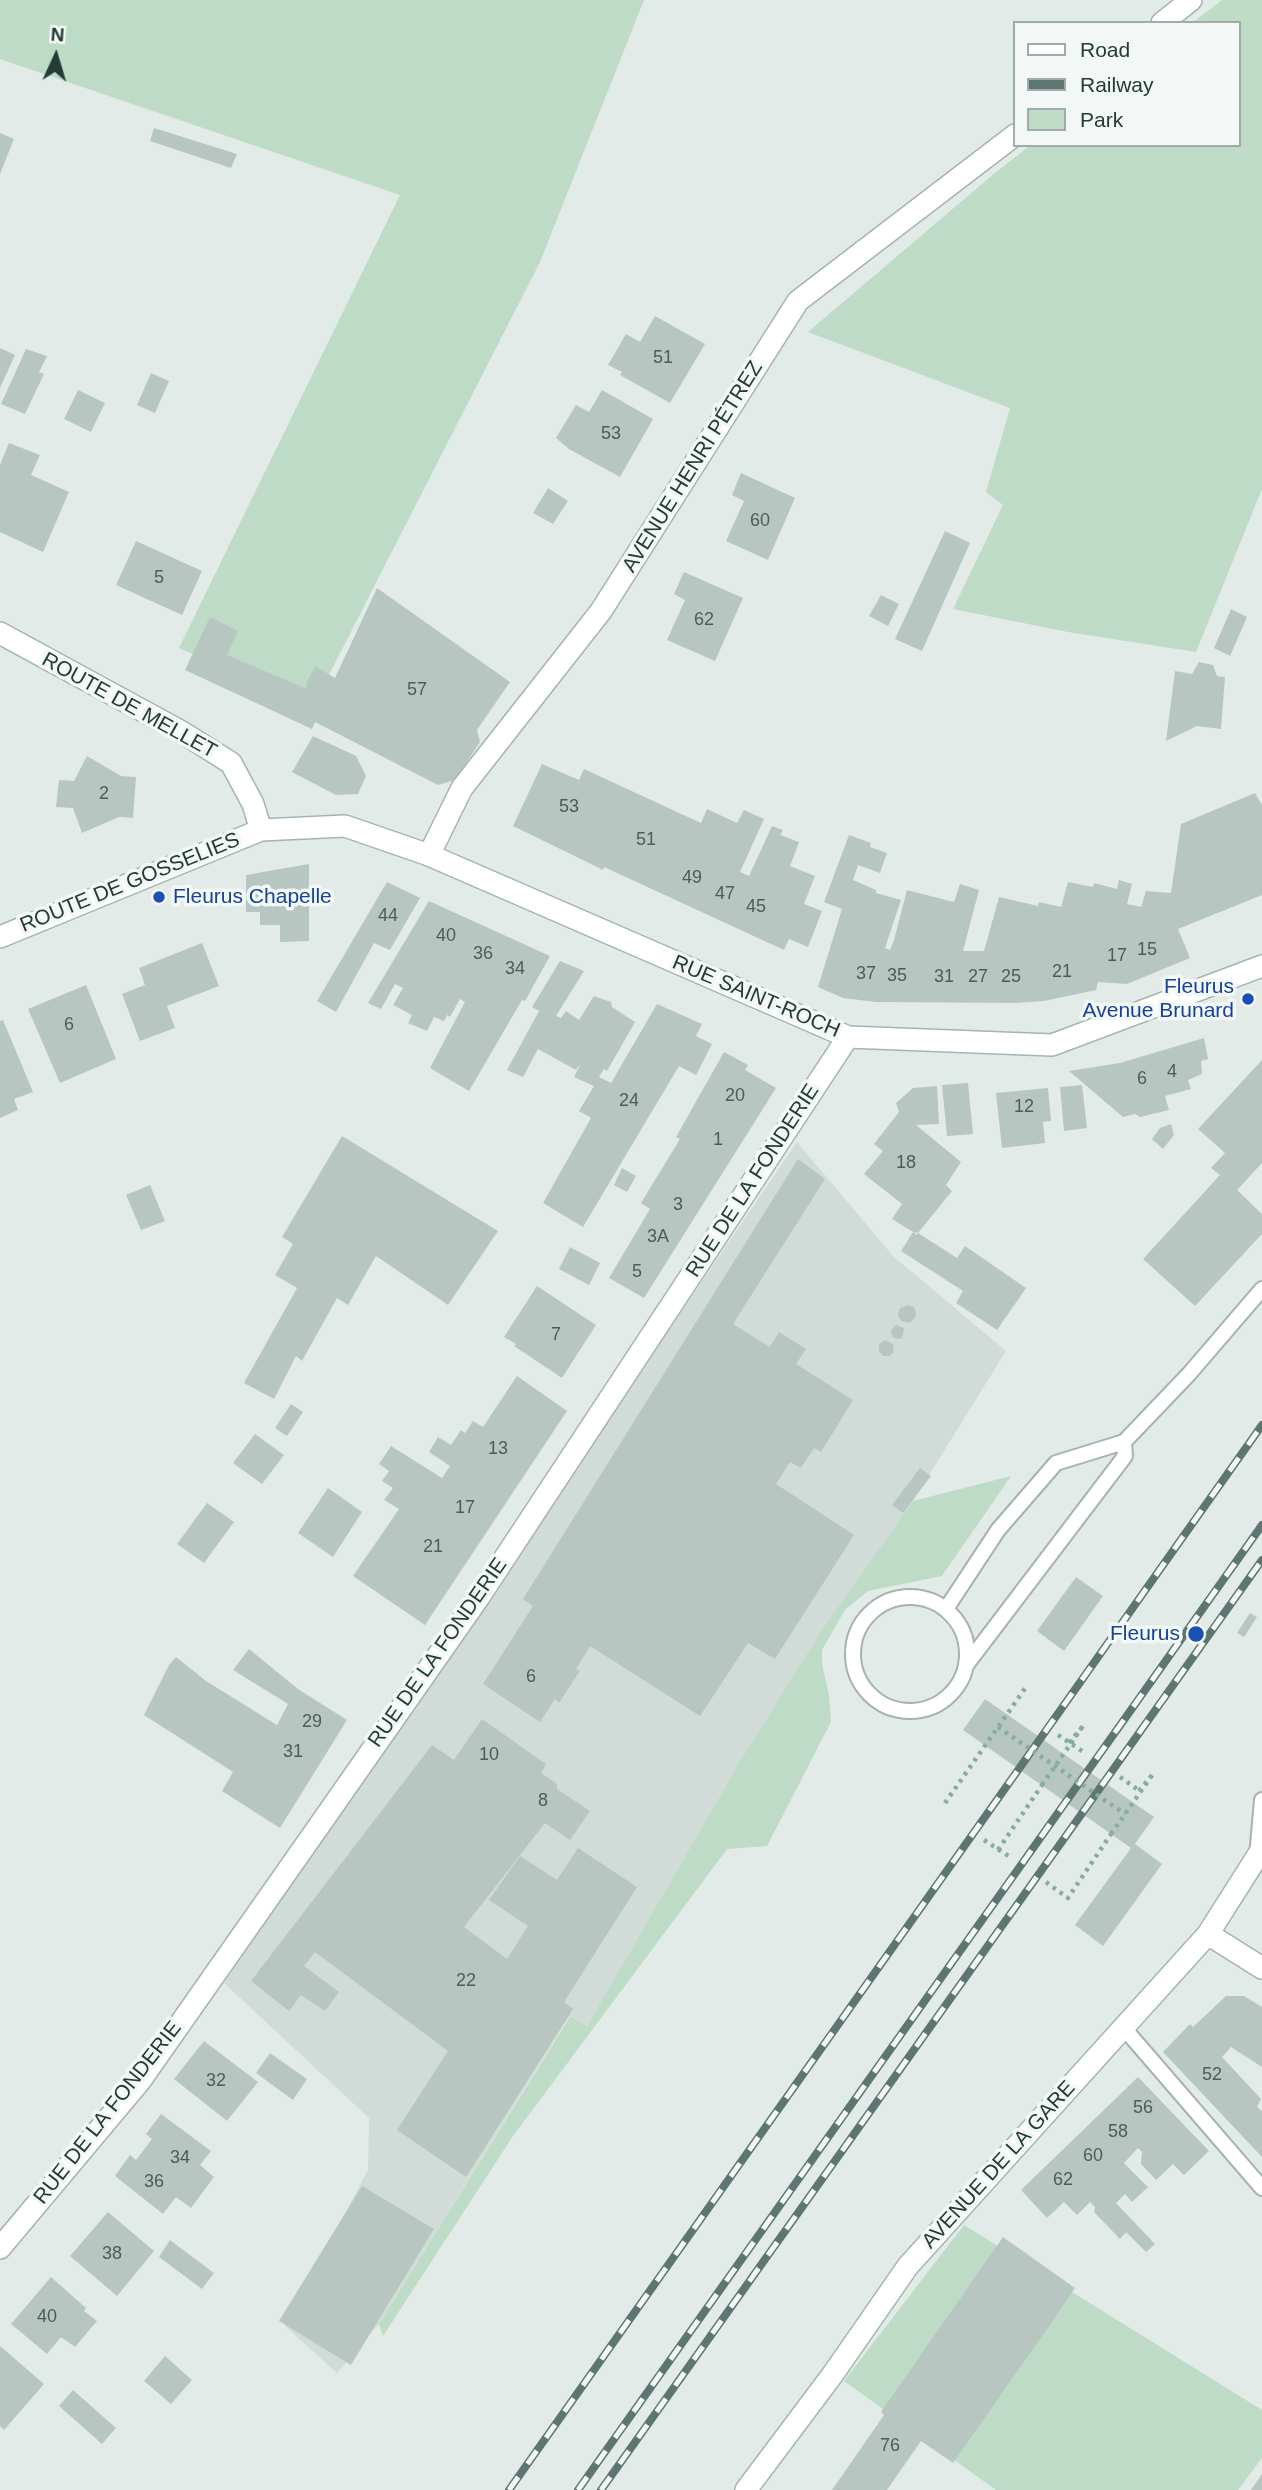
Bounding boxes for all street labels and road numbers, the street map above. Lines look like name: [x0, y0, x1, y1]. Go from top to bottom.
street label: AVENUE HENRI PÉTREZ: [617, 357, 769, 577]
street label: ROUTE DE MELLET: [37, 647, 221, 765]
street label: ROUTE DE GOSSELIES: [17, 827, 243, 939]
street label: RUE SAINT-ROCH: [668, 950, 844, 1044]
street label: RUE DE LA FONDERIE: [681, 1080, 825, 1282]
street label: RUE DE LA FONDERIE: [363, 1554, 513, 1752]
street label: RUE DE LA FONDERIE: [29, 2017, 187, 2209]
street label: AVENUE DE LA GARE: [917, 2076, 1081, 2254]

